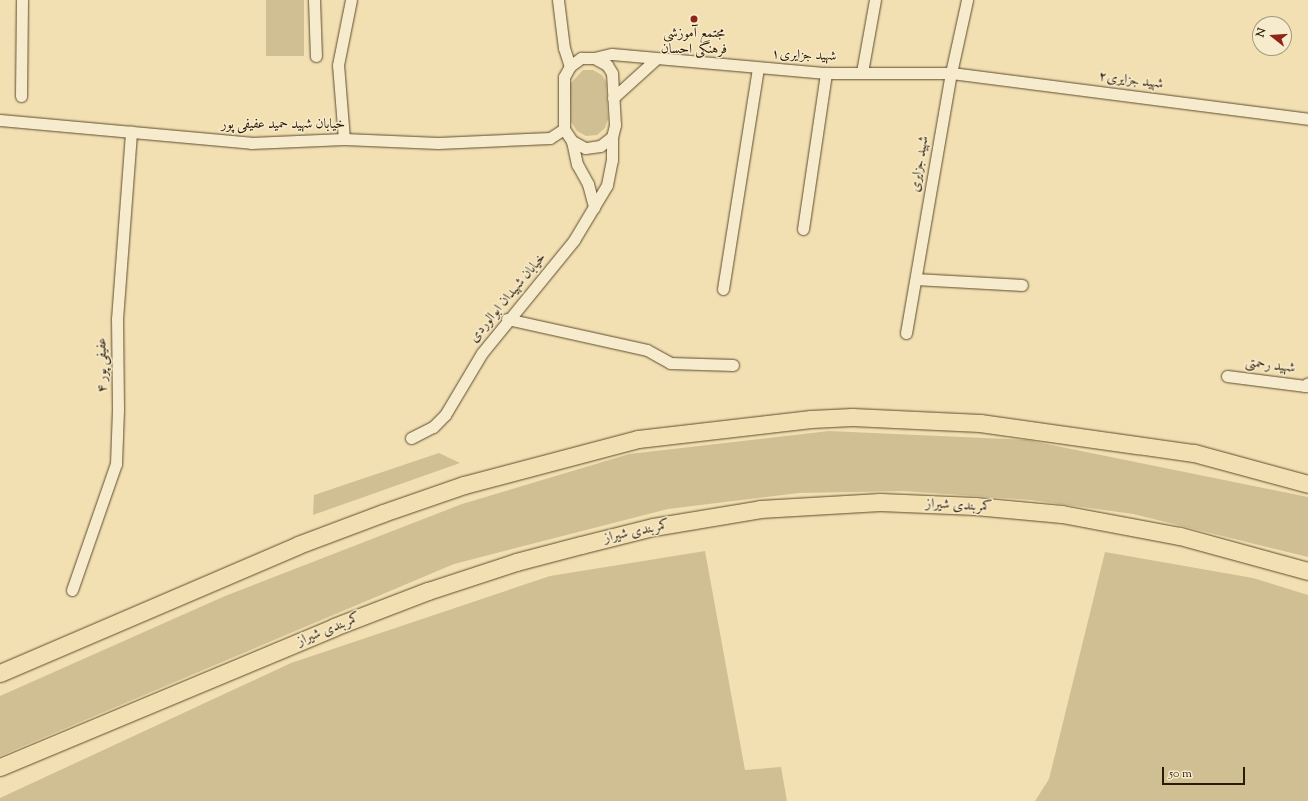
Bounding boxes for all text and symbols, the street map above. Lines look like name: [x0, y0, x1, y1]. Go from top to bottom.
marker: مجتمع آموزشی فرهنگی احسان: [689, 14, 699, 24]
north arrow: [1252, 16, 1292, 56]
place label: مجتمع آموزشی فرهنگی احسان: [661, 26, 727, 58]
text: N: [1253, 26, 1270, 39]
street label: شهید جزایری۱: [771, 46, 837, 66]
street label: شهید جزایری۲: [1098, 69, 1164, 93]
street label: خیابان شهید حمید عفیفی پور: [221, 117, 345, 133]
street label: شهید جزایری: [907, 135, 933, 193]
street label: خیابان شهیدان ابوالوردی: [466, 250, 550, 346]
street label: عفیفی پور ۴: [94, 337, 112, 393]
street label: شهید رحمتی: [1244, 355, 1296, 377]
street label: کمربندی شیراز: [925, 496, 993, 516]
street label: کمربندی شیراز: [603, 517, 671, 547]
street label: کمربندی شیراز: [295, 610, 363, 650]
scale bar: [1164, 759, 1247, 785]
text: 50 m: [1169, 765, 1192, 783]

